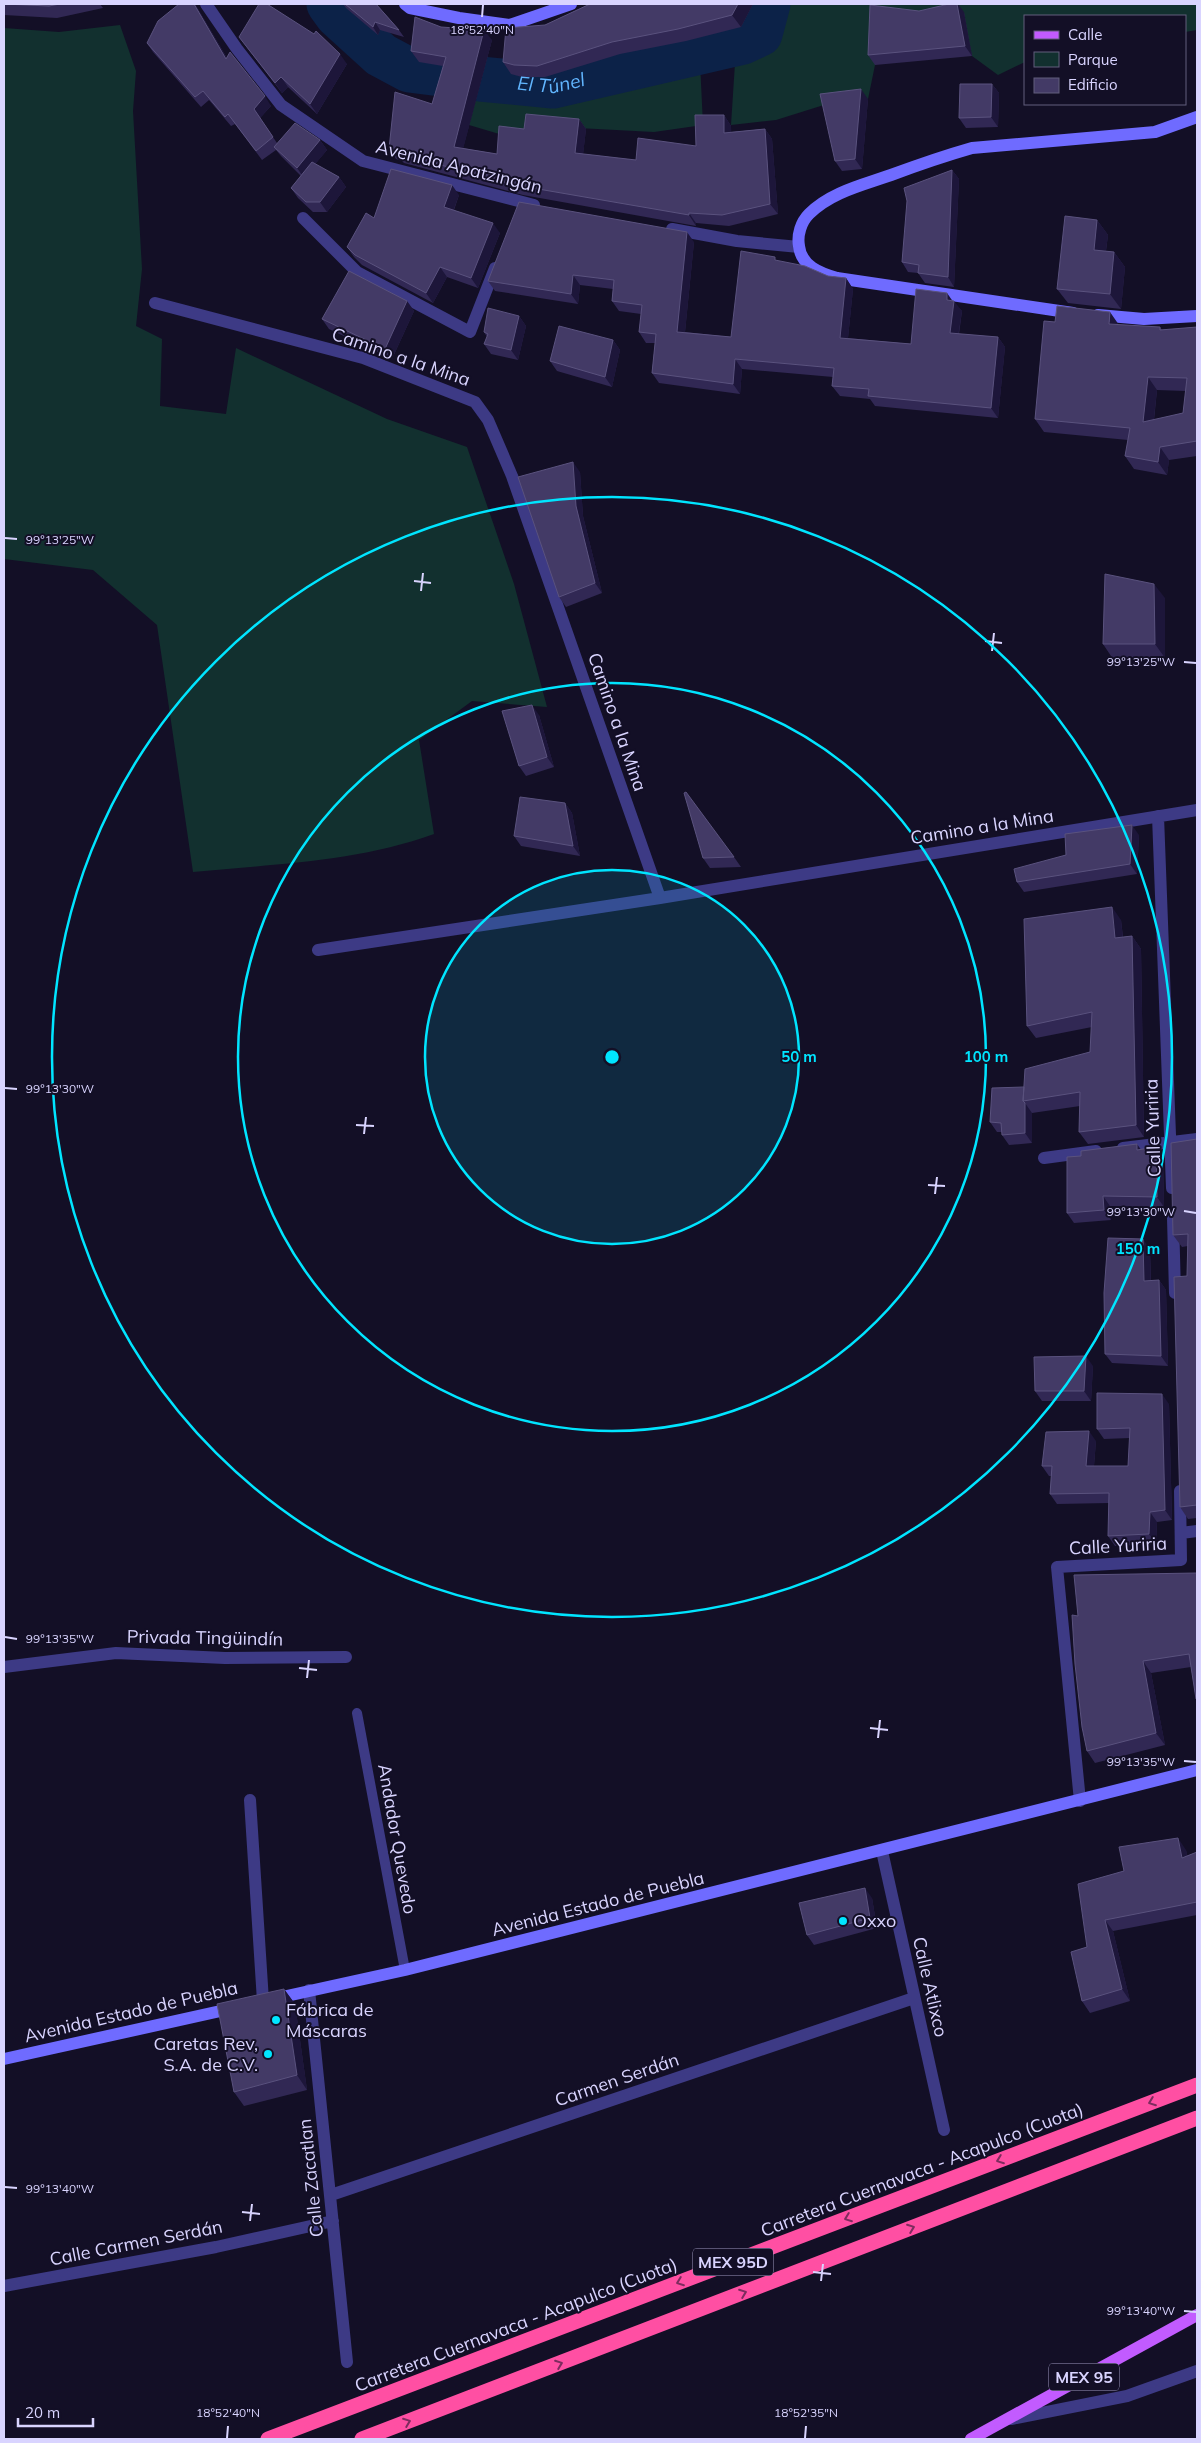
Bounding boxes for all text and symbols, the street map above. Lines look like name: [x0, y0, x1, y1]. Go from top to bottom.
legend: [1024, 15, 1186, 105]
text: 18°52'40"N: [450, 22, 514, 37]
text: Calle: [1068, 25, 1102, 44]
text: Parque: [1068, 50, 1118, 69]
water label: El Túnel: [516, 67, 587, 99]
text: Edificio: [1068, 75, 1118, 94]
street label: Avenida Apatzingán: [374, 135, 545, 198]
street label: Camino a la Mina: [329, 322, 473, 391]
text: 99°13'25"W: [26, 532, 94, 547]
street label: Camino a la Mina: [583, 650, 652, 794]
text: 99°13'25"W: [1107, 654, 1175, 669]
street label: Camino a la Mina: [909, 804, 1055, 849]
text: 50 m: [781, 1047, 817, 1066]
text: 100 m: [964, 1047, 1008, 1066]
centre of rings: [603, 1048, 621, 1066]
street label: Calle Yuriria: [1139, 1078, 1166, 1178]
text: 99°13'30"W: [26, 1081, 94, 1096]
text: 99°13'30"W: [1107, 1204, 1175, 1219]
text: 150 m: [1116, 1239, 1160, 1258]
street label: Calle Yuriria: [1068, 1531, 1168, 1560]
street label: Privada Tingüindín: [127, 1625, 283, 1650]
text: 99°13'35"W: [26, 1631, 94, 1646]
text: 99°13'35"W: [1107, 1754, 1175, 1769]
street label: Andador Quevedo: [373, 1762, 422, 1916]
street label: Avenida Estado de Puebla: [489, 1866, 707, 1941]
place label: Oxxo: [853, 1909, 896, 1932]
marker: Oxxo: [837, 1915, 849, 1927]
street label: Calle Atlixco: [908, 1935, 953, 2039]
street label: Avenida Estado de Puebla: [22, 1976, 240, 2047]
place label: Fábrica de Máscaras: [286, 1998, 373, 2042]
marker: Fábrica de Máscaras: [270, 2014, 282, 2026]
place label: Caretas Rev, S.A. de C.V.: [154, 2032, 258, 2076]
marker: Caretas Rev, S.A. de C.V.: [262, 2048, 274, 2060]
street label: Carmen Serdán: [552, 2048, 682, 2112]
one-way arrow: [1148, 2096, 1157, 2106]
street label: Carretera Cuernavaca - Acapulco (Cuota): [757, 2097, 1086, 2242]
street label: Calle Zacatlan: [293, 2118, 328, 2238]
one-way arrow: [996, 2154, 1005, 2164]
text: 99°13'40"W: [26, 2181, 94, 2196]
one-way arrow: [844, 2212, 853, 2222]
street label: Calle Carmen Serdán: [48, 2214, 224, 2271]
one-way arrow: [906, 2224, 915, 2234]
road number: MEX 95D: [693, 2248, 773, 2276]
street label: Carretera Cuernavaca - Acapulco (Cuota): [351, 2252, 680, 2397]
one-way arrow: [676, 2276, 685, 2286]
one-way arrow: [738, 2289, 747, 2299]
text: 99°13'40"W: [1107, 2303, 1175, 2318]
one-way arrow: [554, 2360, 563, 2370]
road number: MEX 95: [1049, 2364, 1119, 2390]
scale bar: [18, 2396, 92, 2428]
text: 20 m: [25, 2403, 60, 2422]
text: 18°52'40"N: [196, 2405, 260, 2420]
text: 18°52'35"N: [774, 2405, 838, 2420]
one-way arrow: [402, 2418, 411, 2428]

